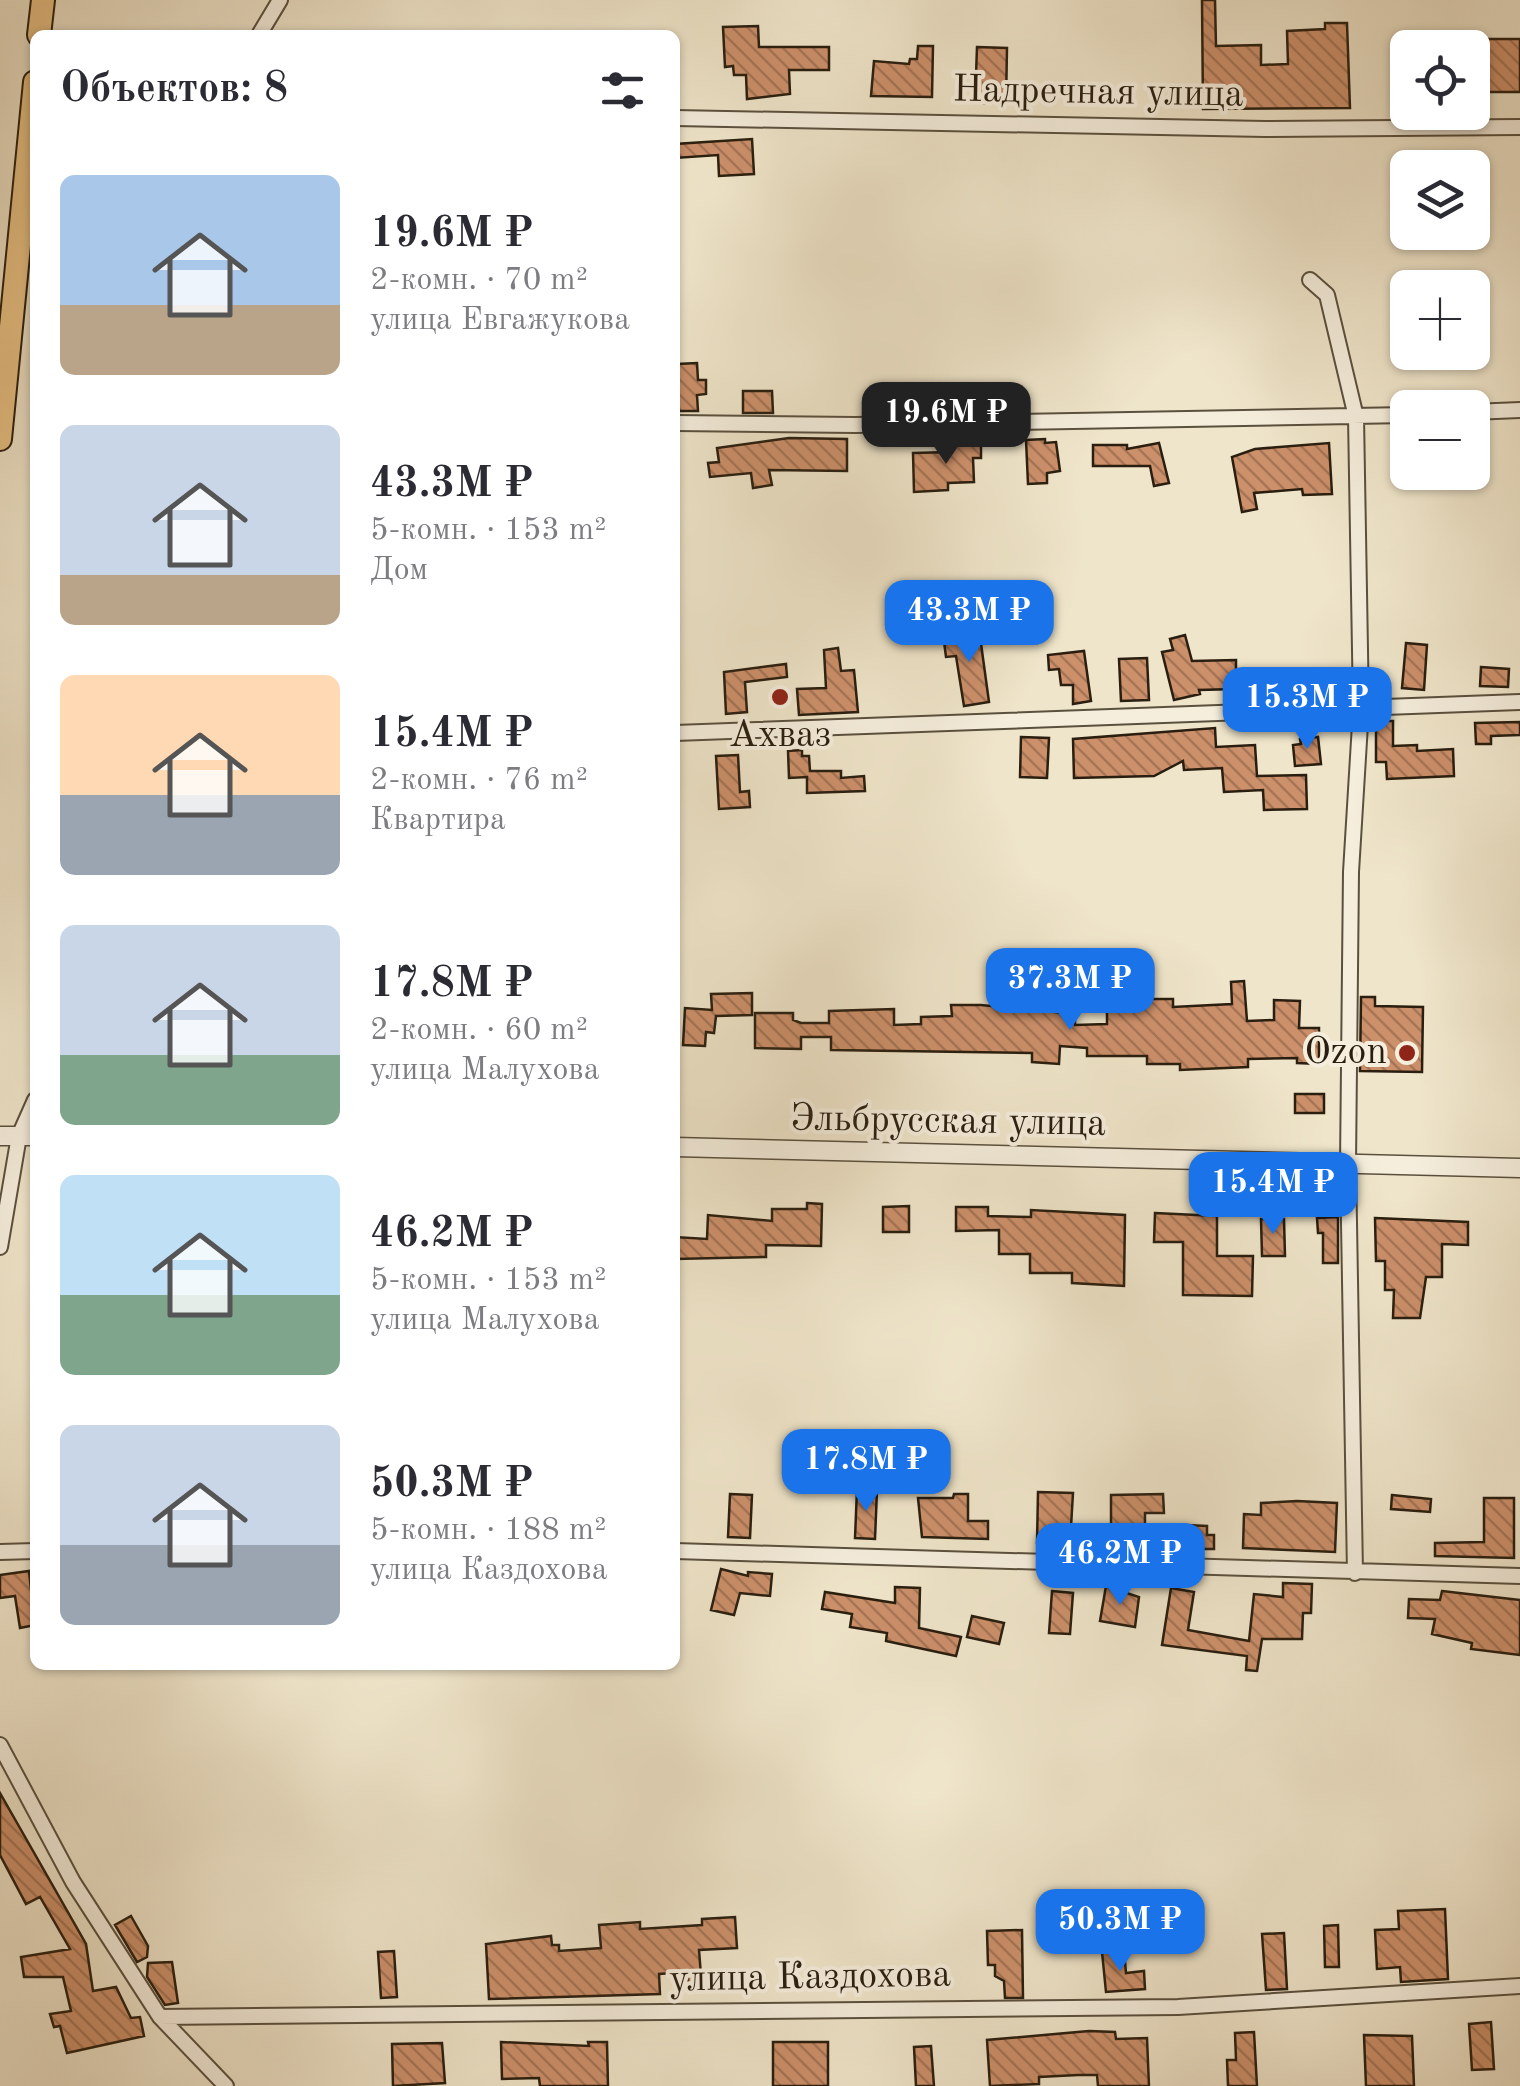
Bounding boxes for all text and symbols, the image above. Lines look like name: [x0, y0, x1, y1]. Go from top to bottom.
map controls: [1390, 30, 1490, 490]
button: locate: [1390, 30, 1490, 130]
icon: filters: [595, 63, 650, 118]
text: Объектов: 8: [60, 69, 288, 111]
street label: Надречная улица: [952, 71, 1244, 115]
button: layers: [1390, 150, 1490, 250]
text: 19.6M ₽: [370, 214, 533, 256]
icon: home: [140, 215, 260, 335]
text: 2-комн. · 70 m²: [370, 265, 588, 297]
button: +: [1390, 270, 1490, 370]
text: улица Евгажукова: [370, 305, 630, 337]
pin: 19.6M ₽: [854, 382, 1038, 467]
button: −: [1390, 390, 1490, 490]
text: 19.6M ₽: [884, 398, 1008, 430]
text: 43.3M ₽: [370, 464, 533, 506]
icon: home: [140, 465, 260, 585]
text: 5-комн. · 153 m²: [370, 515, 606, 547]
text: Дом: [370, 555, 428, 587]
pin: 43.3M ₽: [877, 580, 1061, 665]
text: 43.3M ₽: [907, 596, 1031, 628]
pin: 15.3M ₽: [1215, 667, 1399, 752]
text: 15.3M ₽: [1245, 683, 1369, 715]
marker: Ахваз: [769, 686, 791, 708]
text: 15.4M ₽: [370, 714, 533, 756]
icon: home: [140, 715, 260, 835]
place label: Ахваз: [729, 717, 831, 755]
text: 2-комн. · 76 m²: [370, 765, 588, 797]
text: Квартира: [370, 805, 506, 837]
pin: 37.3M ₽: [978, 948, 1162, 1033]
text: 17.8M ₽: [370, 964, 533, 1006]
text: 37.3M ₽: [1008, 964, 1132, 996]
icon: home: [140, 965, 260, 1085]
text: 2-комн. · 60 m²: [370, 1015, 588, 1047]
place label: Ozon: [1304, 1034, 1387, 1072]
marker: Ozon: [1396, 1042, 1418, 1064]
text: улица Малухова: [370, 1055, 599, 1087]
street label: Эльбрусская улица: [790, 1100, 1106, 1144]
pin: 15.4M ₽: [1181, 1152, 1365, 1237]
text: 15.4M ₽: [1211, 1168, 1335, 1200]
text: 46.2M ₽: [370, 1214, 533, 1256]
icon: home: [140, 1215, 260, 1335]
text: 5-комн. · 153 m²: [370, 1265, 606, 1297]
text: улица Малухова: [370, 1305, 599, 1337]
pin: 17.8M ₽: [774, 1429, 958, 1514]
text: 17.8M ₽: [804, 1445, 928, 1477]
text: 50.3M ₽: [370, 1464, 533, 1506]
icon: home: [140, 1465, 260, 1585]
text: 5-комн. · 188 m²: [370, 1515, 606, 1547]
pin: 46.2M ₽: [1028, 1523, 1212, 1608]
text: 46.2M ₽: [1058, 1539, 1182, 1571]
text: улица Каздохова: [370, 1555, 608, 1587]
pin: 50.3M ₽: [1028, 1889, 1212, 1974]
text: 50.3M ₽: [1058, 1905, 1182, 1937]
street label: улица Каздохова: [669, 1957, 952, 1999]

